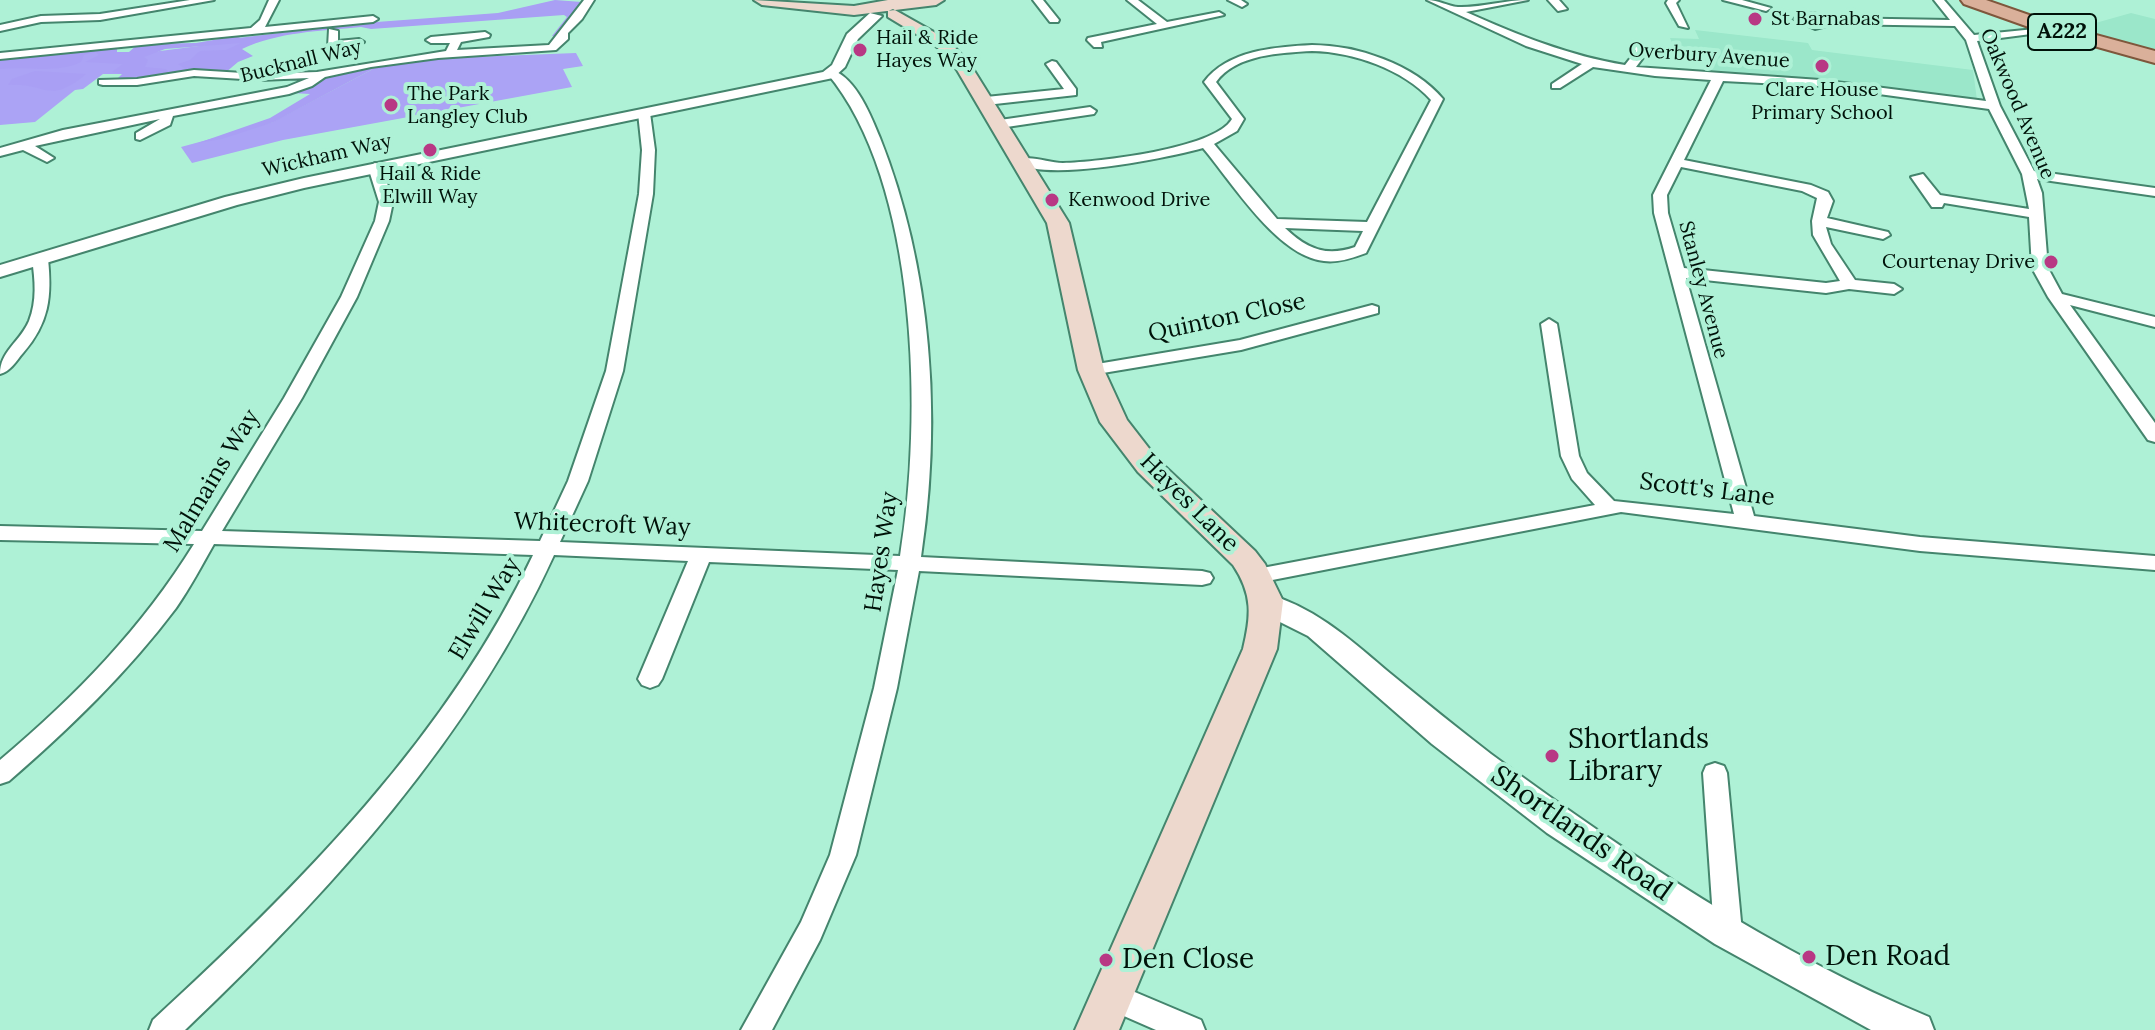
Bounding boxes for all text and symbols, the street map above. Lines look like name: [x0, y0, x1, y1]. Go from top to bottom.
place label: St Barnabas: [1771, 7, 1880, 31]
marker: St Barnabas: [1746, 10, 1764, 28]
road number: A222: [2028, 14, 2096, 50]
street label: Oakwood Avenue: [1974, 25, 2060, 183]
place label: Hail & Ride Hayes Way: [876, 26, 978, 73]
street label: Bucknall Way: [238, 35, 364, 89]
street label: Overbury Avenue: [1628, 38, 1790, 74]
marker: Hail & Ride Hayes Way: [851, 41, 869, 59]
marker: Clare House Primary School: [1813, 57, 1831, 75]
place label: Clare House Primary School: [1751, 78, 1893, 125]
place label: The Park Langley Club: [407, 82, 528, 129]
marker: The Park Langley Club: [382, 96, 400, 114]
street label: Wickham Way: [260, 129, 394, 183]
marker: Hail & Ride Elwill Way: [421, 141, 439, 159]
place label: Hail & Ride Elwill Way: [379, 162, 481, 209]
place label: Kenwood Drive: [1068, 188, 1210, 212]
marker: Kenwood Drive: [1043, 191, 1061, 209]
street label: Stanley Avenue: [1673, 219, 1733, 361]
place label: Courtenay Drive: [1882, 250, 2035, 274]
marker: Courtenay Drive: [2042, 253, 2060, 271]
street label: Quinton Close: [1146, 287, 1308, 349]
street label: Malmains Way: [158, 404, 266, 558]
street label: Hayes Lane: [1134, 448, 1244, 558]
street label: Scott's Lane: [1638, 467, 1776, 513]
street label: Hayes Way: [859, 490, 905, 614]
street label: Whitecroft Way: [513, 508, 691, 542]
street label: Elwill Way: [443, 553, 527, 665]
place label: Shortlands Library: [1568, 723, 1709, 789]
marker: Shortlands Library: [1543, 747, 1561, 765]
street label: Shortlands Road: [1484, 759, 1678, 909]
place label: Den Road: [1825, 940, 1950, 974]
place label: Den Close: [1122, 943, 1254, 977]
marker: Den Road: [1800, 948, 1818, 966]
marker: Den Close: [1097, 951, 1115, 969]

